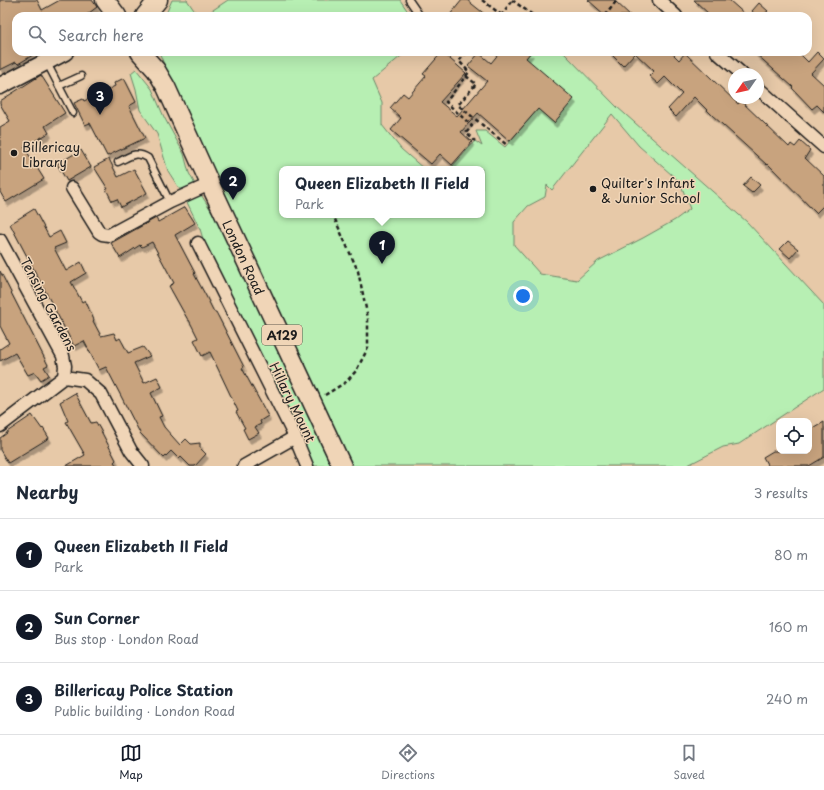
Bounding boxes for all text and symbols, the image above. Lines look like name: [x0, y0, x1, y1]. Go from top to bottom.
search box: [12, 12, 812, 56]
icon: search: [26, 23, 48, 45]
text: Search here: [58, 23, 144, 46]
north arrow: [728, 68, 764, 104]
pin: 3: [87, 82, 113, 115]
place label: Billericay Library: [22, 137, 80, 171]
marker: Billericay Library: [9, 148, 19, 158]
popup: [279, 166, 485, 218]
pin: 2: [220, 167, 246, 200]
text: Queen Elizabeth II Field: [295, 171, 469, 194]
place label: Quilter's Infant & Junior School: [601, 173, 700, 207]
marker: Quilter's Infant & Junior School: [588, 184, 598, 194]
text: Park: [295, 194, 324, 213]
street label: London Road: [219, 217, 270, 298]
pin: 1: [369, 231, 395, 264]
street label: Tensing Gardens: [16, 254, 82, 354]
your location: [513, 286, 533, 306]
road number: A129: [262, 325, 302, 345]
street label: Hillary Mount: [265, 359, 321, 445]
map controls: [776, 418, 812, 454]
button: locate: [776, 418, 812, 454]
text: Nearby: [16, 479, 78, 505]
text: 3 results: [754, 483, 808, 502]
text: Queen Elizabeth II Field: [54, 534, 228, 557]
text: 1: [26, 545, 32, 564]
text: 80 m: [774, 545, 808, 564]
text: Park: [54, 557, 83, 576]
text: Sun Corner: [54, 606, 140, 629]
text: 2: [24, 617, 34, 636]
text: 160 m: [769, 617, 808, 636]
text: Bus stop · London Road: [54, 629, 199, 648]
text: Billericay Police Station: [54, 678, 233, 701]
text: 3: [25, 689, 33, 708]
text: 240 m: [766, 689, 808, 708]
text: Public building · London Road: [54, 701, 235, 720]
tab: Map: [119, 742, 143, 783]
tab: Directions: [381, 742, 435, 783]
tab: Saved: [673, 742, 705, 783]

